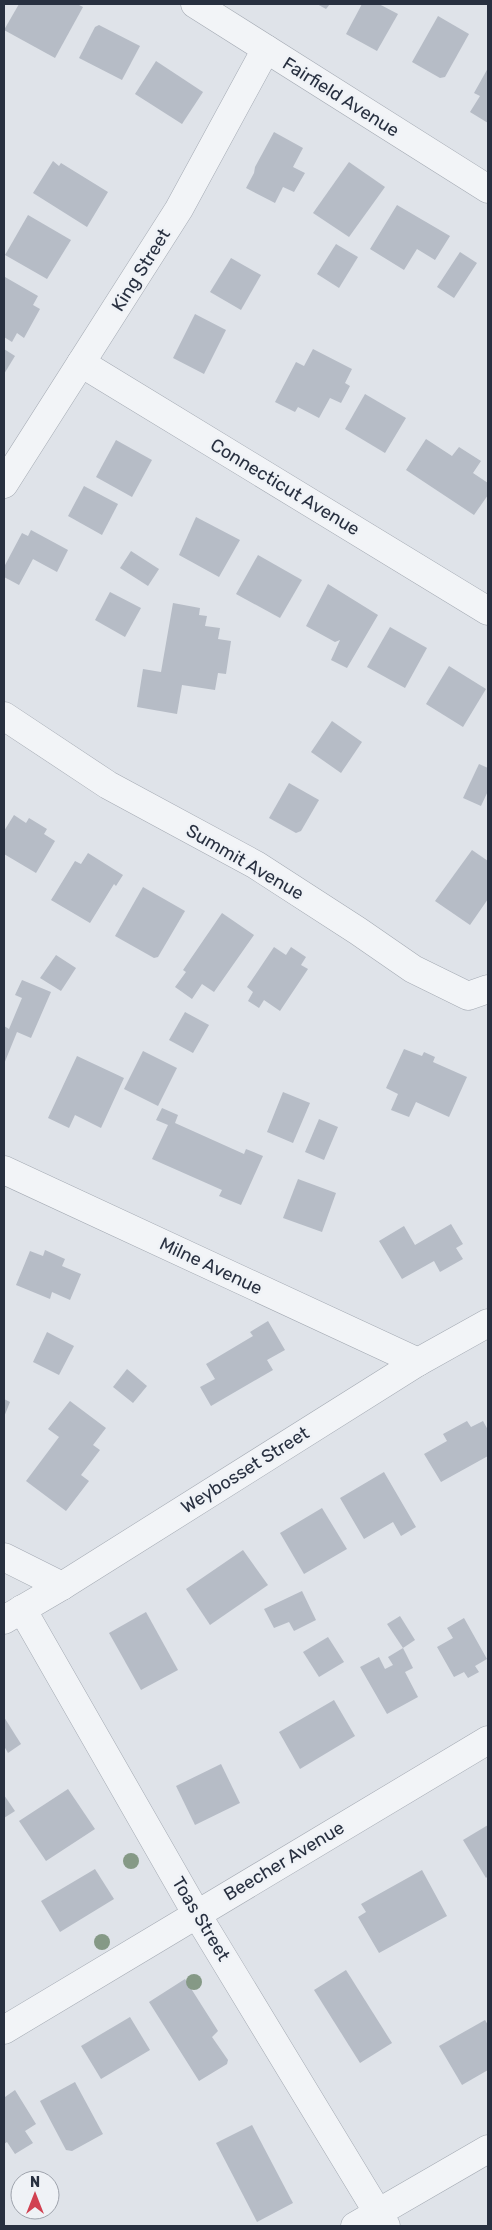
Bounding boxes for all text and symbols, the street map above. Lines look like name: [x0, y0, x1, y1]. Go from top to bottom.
street label: Fairfield Avenue: [279, 52, 403, 142]
street label: King Street: [107, 225, 175, 315]
street label: Connecticut Avenue: [206, 434, 364, 540]
street label: Summit Avenue: [182, 819, 308, 905]
street label: Milne Avenue: [156, 1233, 266, 1299]
street label: Weybosset Street: [177, 1422, 313, 1518]
street label: Beecher Avenue: [220, 1816, 348, 1906]
street label: Toas Street: [167, 1873, 235, 1965]
north arrow: [10, 2170, 60, 2220]
text: N: [30, 2174, 40, 2191]

